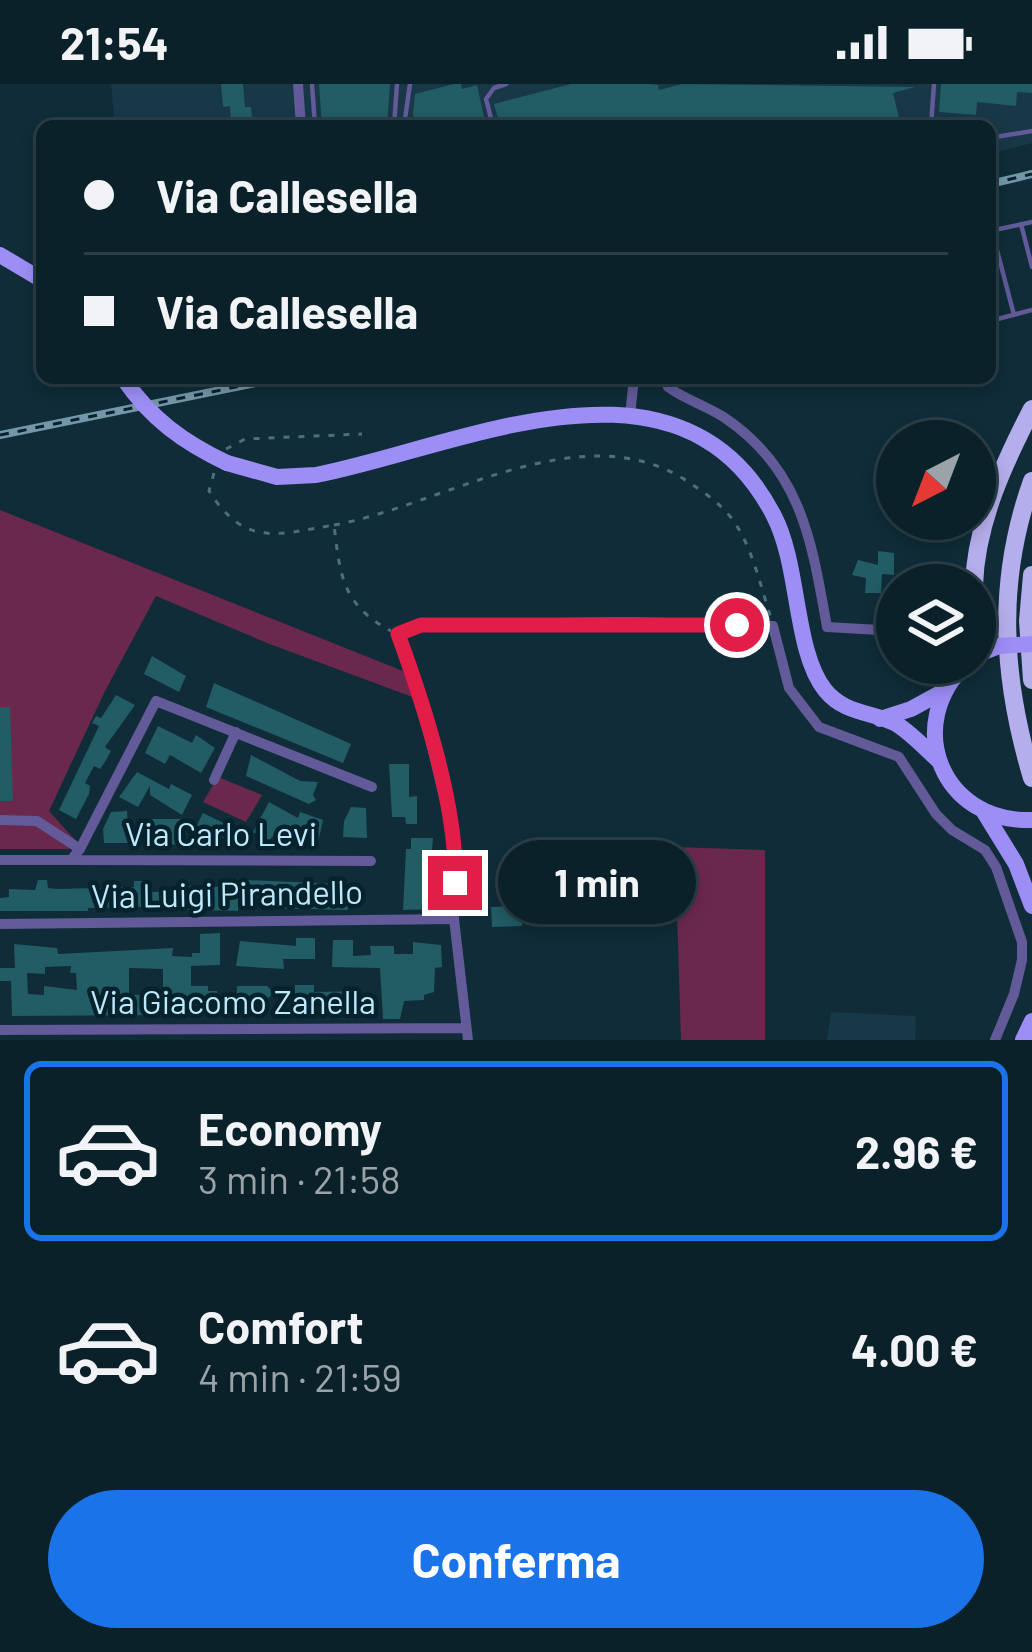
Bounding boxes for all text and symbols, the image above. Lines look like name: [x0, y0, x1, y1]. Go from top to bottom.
text: 21:54: [60, 15, 169, 69]
text: Via Callesella: [156, 168, 418, 222]
text: Via Callesella: [156, 284, 418, 338]
north arrow: [876, 420, 996, 540]
map controls: [876, 420, 996, 684]
button: layers: [876, 564, 996, 684]
route start: [710, 598, 764, 652]
street label: Via Carlo Levi: [125, 813, 317, 853]
callout: 1 min: [497, 841, 695, 925]
route end: [428, 856, 482, 910]
text: 1 min: [554, 858, 640, 905]
street label: Via Luigi Pirandello: [91, 871, 363, 915]
street label: Via Giacomo Zanella: [90, 981, 376, 1021]
icon: car: [54, 1097, 162, 1205]
text: Economy: [198, 1101, 382, 1155]
text: 2.96 €: [855, 1124, 978, 1178]
text: 3 min · 21:58: [198, 1155, 401, 1202]
icon: car: [54, 1295, 162, 1403]
text: Comfort: [198, 1299, 364, 1353]
text: 4.00 €: [851, 1322, 978, 1376]
text: 4 min · 21:59: [198, 1353, 402, 1400]
button: Conferma: [48, 1490, 984, 1628]

